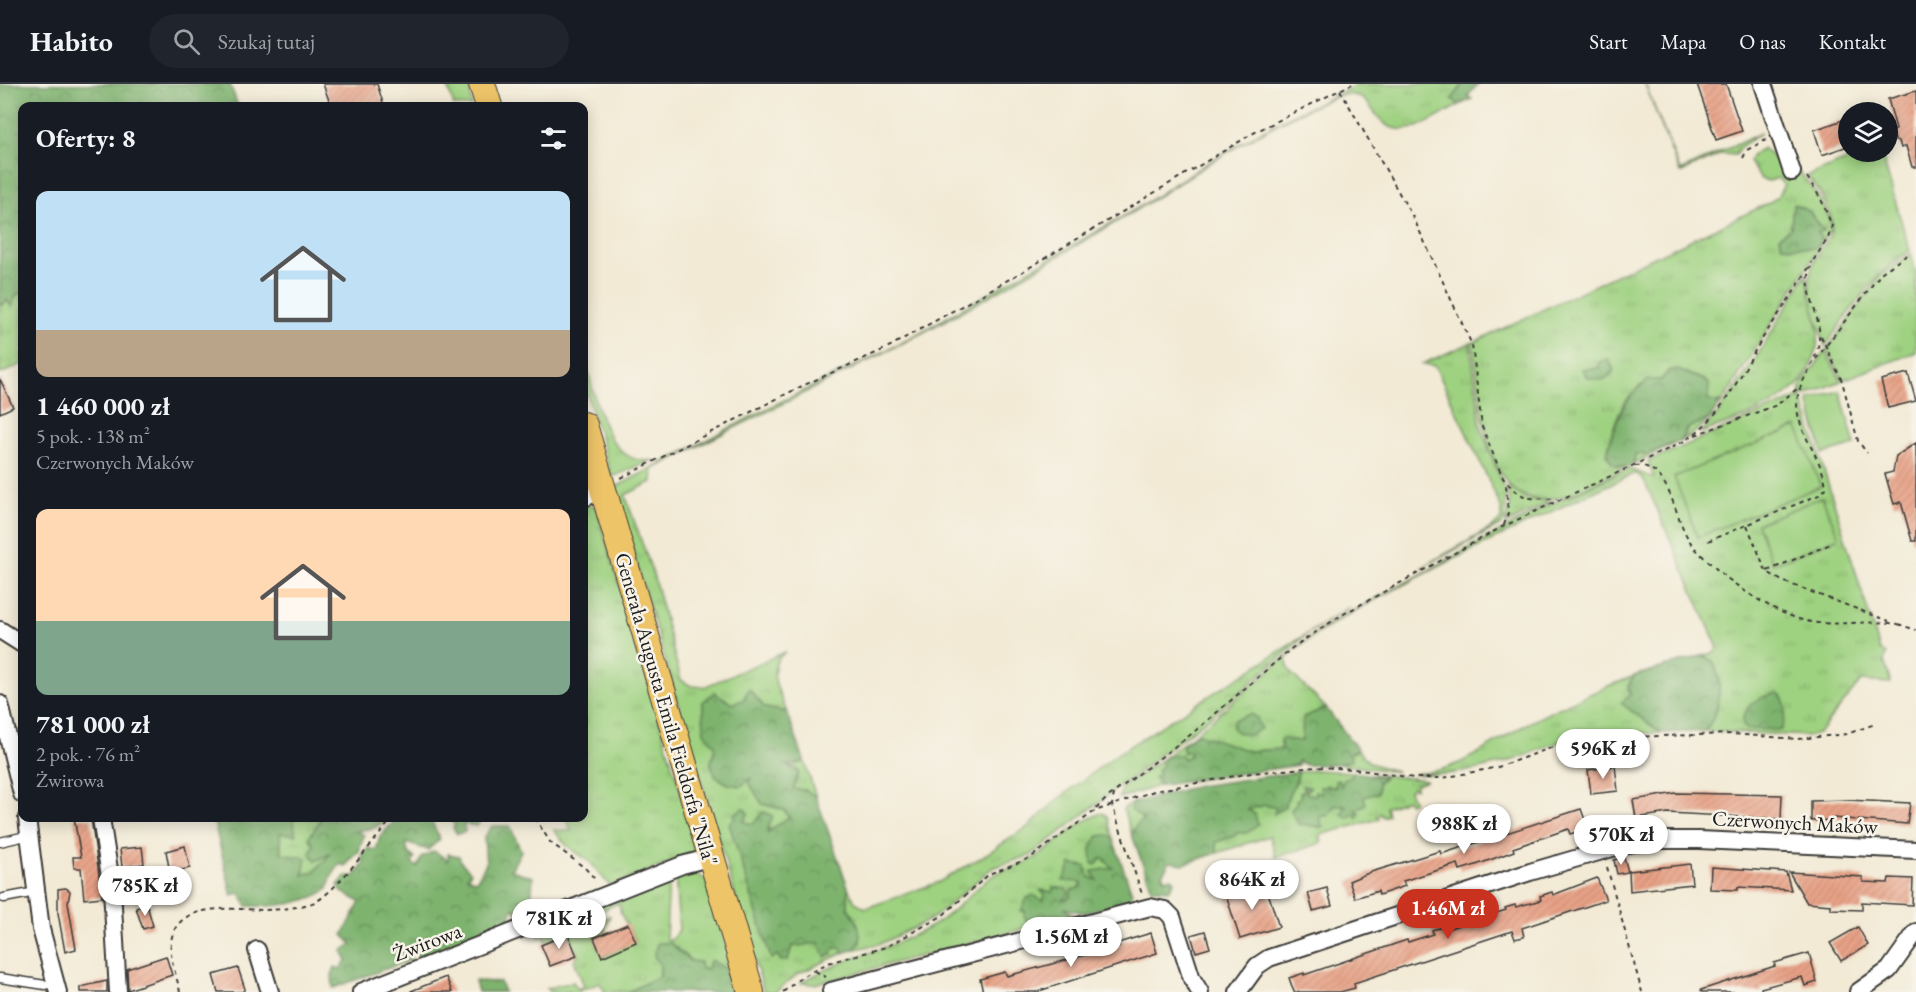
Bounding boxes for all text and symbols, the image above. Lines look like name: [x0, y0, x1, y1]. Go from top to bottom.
search box: [149, 14, 569, 68]
text: Habito: [30, 23, 113, 59]
icon: search: [170, 25, 203, 58]
text: Szukaj tutaj: [218, 27, 315, 56]
text: Start: [1589, 28, 1628, 55]
text: Mapa: [1661, 28, 1706, 55]
text: O nas: [1739, 28, 1786, 55]
text: Kontakt: [1819, 28, 1886, 55]
map controls: [1838, 102, 1898, 162]
button: layers: [1838, 102, 1898, 162]
text: Oferty: 8: [36, 121, 136, 155]
icon: filters: [537, 122, 570, 155]
icon: home: [249, 230, 357, 338]
text: 1 460 000 zł: [36, 389, 170, 423]
text: 5 pok. · 138 m²: [36, 423, 150, 449]
text: Czerwonych Maków: [36, 449, 194, 475]
icon: home: [249, 548, 357, 656]
street label: Generała Augusta Emila Fieldorfa "Nila": [609, 549, 725, 869]
text: 781 000 zł: [36, 707, 150, 741]
pin: 596K zł: [1548, 729, 1658, 780]
text: 596K zł: [1570, 735, 1636, 761]
text: 2 pok. · 76 m²: [36, 741, 140, 767]
text: Żwirowa: [36, 767, 104, 793]
pin: 988K zł: [1409, 804, 1519, 855]
street label: Czerwonych Maków: [1711, 804, 1879, 840]
text: 988K zł: [1431, 810, 1497, 836]
pin: 570K zł: [1566, 815, 1676, 866]
text: 570K zł: [1588, 821, 1654, 847]
pin: 864K zł: [1197, 860, 1307, 911]
pin: 785K zł: [90, 866, 200, 917]
text: 864K zł: [1219, 866, 1285, 892]
text: 785K zł: [112, 872, 178, 898]
pin: 1.46M zł: [1386, 889, 1510, 940]
text: 1.46M zł: [1411, 895, 1485, 921]
pin: 781K zł: [504, 899, 614, 950]
text: 781K zł: [526, 905, 592, 931]
street label: Żwirowa: [389, 916, 466, 967]
pin: 1.56M zł: [1009, 917, 1133, 968]
text: 1.56M zł: [1034, 923, 1108, 949]

